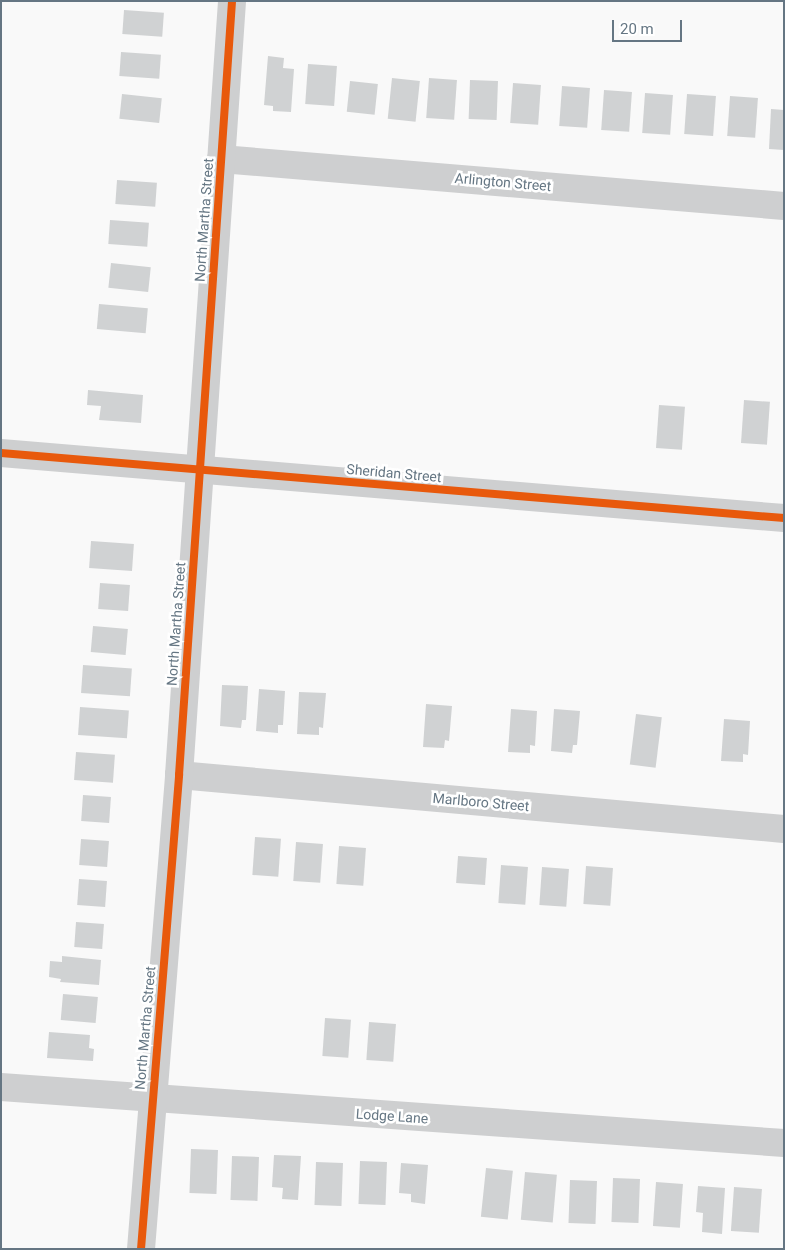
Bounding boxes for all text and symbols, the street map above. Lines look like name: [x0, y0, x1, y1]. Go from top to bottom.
scale bar: [615, 10, 685, 42]
text: 20 m: [620, 20, 654, 38]
street label: North Martha Street: [191, 158, 217, 282]
street label: Arlington Street: [454, 169, 552, 195]
street label: Sheridan Street: [346, 460, 442, 486]
street label: North Martha Street: [163, 562, 189, 686]
street label: Marlboro Street: [432, 789, 530, 815]
street label: North Martha Street: [131, 965, 159, 1091]
street label: Lodge Lane: [355, 1105, 429, 1127]

